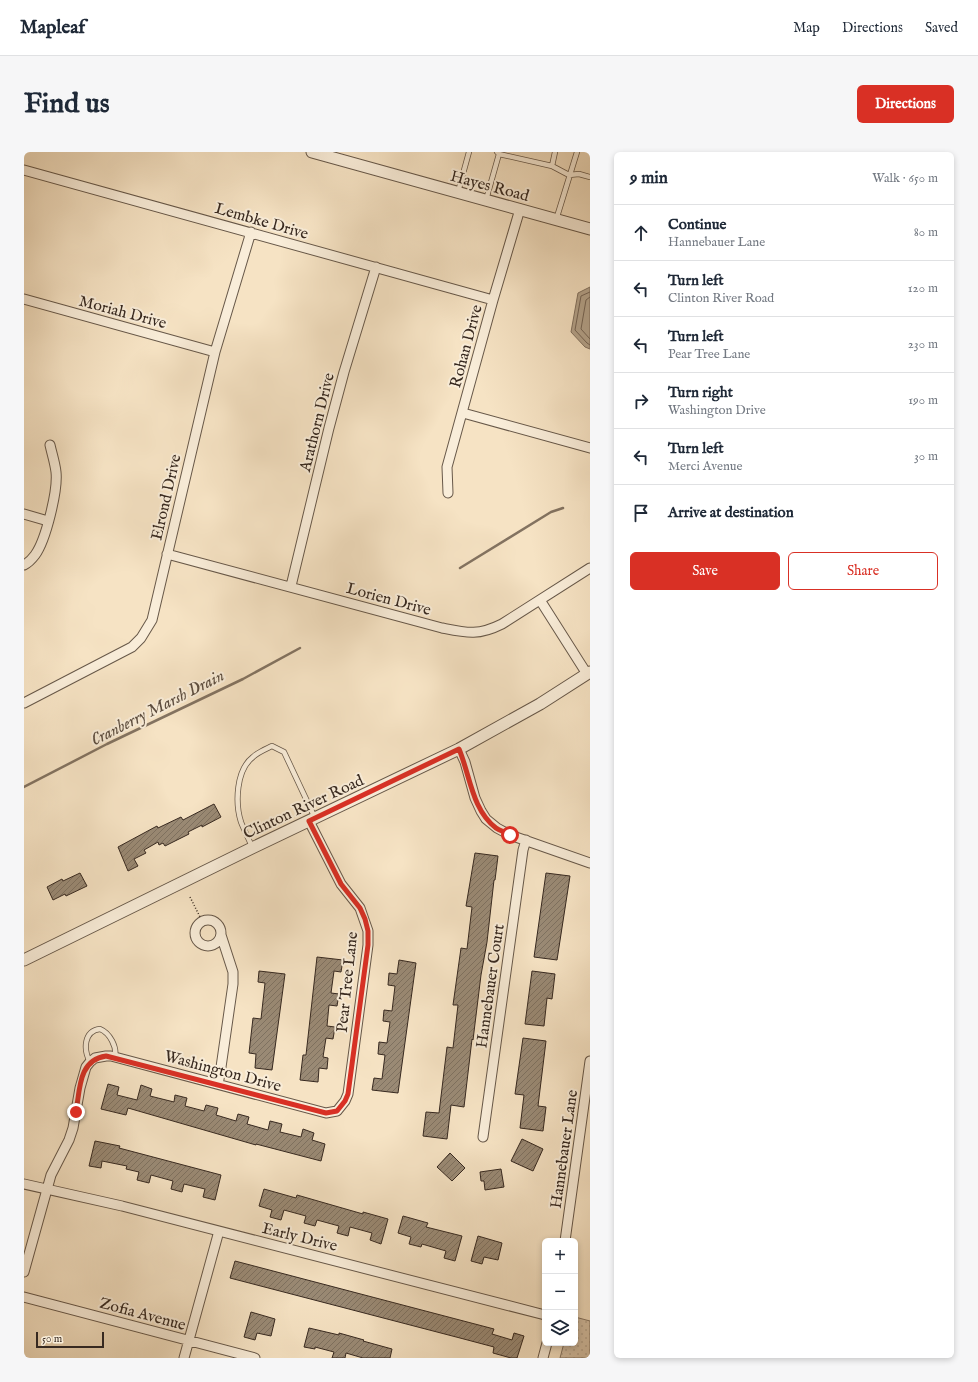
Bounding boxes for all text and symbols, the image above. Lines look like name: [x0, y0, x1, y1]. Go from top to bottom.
text: Mapleaf: [20, 16, 85, 40]
text: Map: [793, 19, 820, 37]
text: Directions: [842, 19, 903, 37]
text: Saved: [925, 19, 958, 37]
button: Directions: [857, 85, 954, 123]
text: Find us: [24, 87, 110, 122]
street label: Hayes Road: [448, 167, 532, 207]
text: 9 min: [630, 168, 668, 189]
text: Walk · 650 m: [872, 170, 938, 187]
street label: Lembke Drive: [212, 199, 310, 245]
text: Continue: [668, 215, 726, 234]
icon: ahead: [630, 222, 652, 244]
text: 80 m: [914, 224, 938, 241]
text: Hannebauer Lane: [668, 234, 765, 251]
text: Turn left: [668, 271, 724, 290]
icon: left: [630, 278, 652, 300]
text: 120 m: [908, 280, 938, 297]
text: Clinton River Road: [668, 290, 774, 307]
street label: Moriah Drive: [77, 292, 168, 334]
street label: Rohan Drive: [446, 303, 488, 390]
text: Turn left: [668, 327, 724, 346]
icon: left: [630, 334, 652, 356]
text: 230 m: [908, 336, 938, 353]
text: Pear Tree Lane: [668, 346, 750, 363]
street label: Arathorn Drive: [296, 371, 340, 475]
text: Turn right: [668, 383, 733, 402]
icon: right: [630, 390, 652, 412]
text: 190 m: [908, 392, 938, 409]
text: Washington Drive: [668, 402, 766, 419]
text: Turn left: [668, 439, 724, 458]
icon: left: [630, 446, 652, 468]
text: 30 m: [914, 448, 938, 465]
street label: Elrond Drive: [147, 452, 187, 542]
text: Merci Avenue: [668, 458, 742, 475]
icon: arrive: [630, 502, 652, 524]
text: Arrive at destination: [668, 503, 794, 522]
button: Save: [630, 552, 780, 590]
button: Share: [788, 552, 938, 590]
street label: Lorien Drive: [344, 579, 433, 621]
water label: Cranberry Marsh Drain: [87, 666, 228, 751]
street label: Clinton River Road: [240, 771, 368, 845]
route start: [501, 826, 519, 844]
street label: Hannebauer Court: [472, 922, 510, 1050]
street label: Pear Tree Lane: [333, 931, 363, 1034]
street label: Washington Drive: [162, 1047, 283, 1097]
street label: Hannebauer Lane: [547, 1089, 583, 1210]
route end: [67, 1103, 85, 1121]
street label: Early Drive: [260, 1219, 339, 1257]
map controls: [542, 1238, 578, 1346]
button: +: [542, 1238, 578, 1274]
button: −: [542, 1274, 578, 1310]
street label: Zofia Avenue: [97, 1294, 188, 1336]
button: layers: [542, 1310, 578, 1346]
scale bar: [36, 1330, 104, 1349]
text: 50 m: [42, 1332, 62, 1346]

